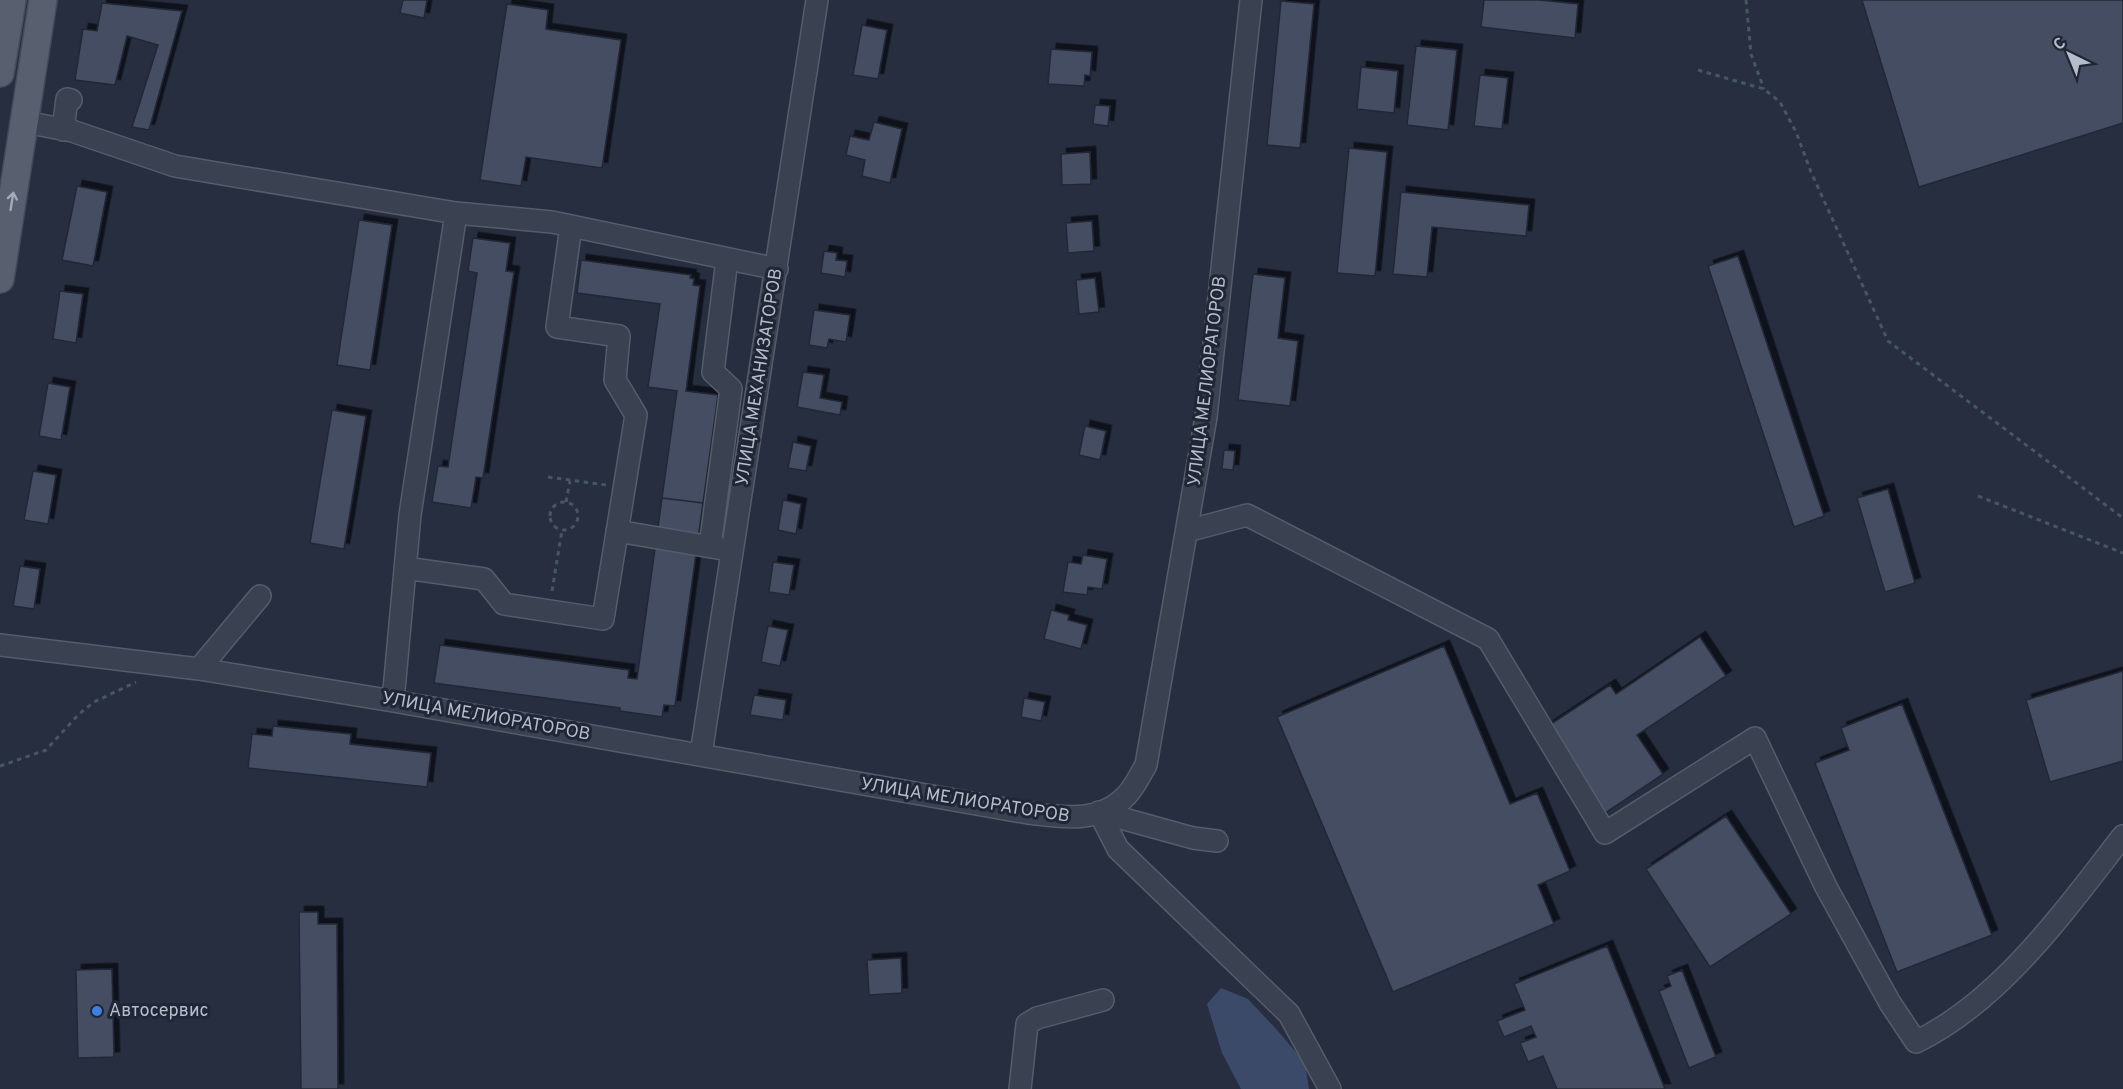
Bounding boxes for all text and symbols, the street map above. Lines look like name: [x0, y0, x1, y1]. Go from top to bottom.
north arrow: [2039, 24, 2099, 84]
text: С: [2050, 34, 2071, 55]
one-way arrow: [7, 191, 18, 211]
street label: УЛИЦА МЕХАНИЗАТОРОВ: [731, 267, 789, 487]
street label: УЛИЦА МЕЛИОРАТОРОВ: [1184, 275, 1232, 487]
street label: УЛИЦА МЕЛИОРАТОРОВ: [380, 687, 592, 747]
street label: УЛИЦА МЕЛИОРАТОРОВ: [859, 773, 1071, 829]
place label: Автосервис: [109, 1000, 209, 1023]
marker: Автосервис: [90, 1004, 104, 1018]

